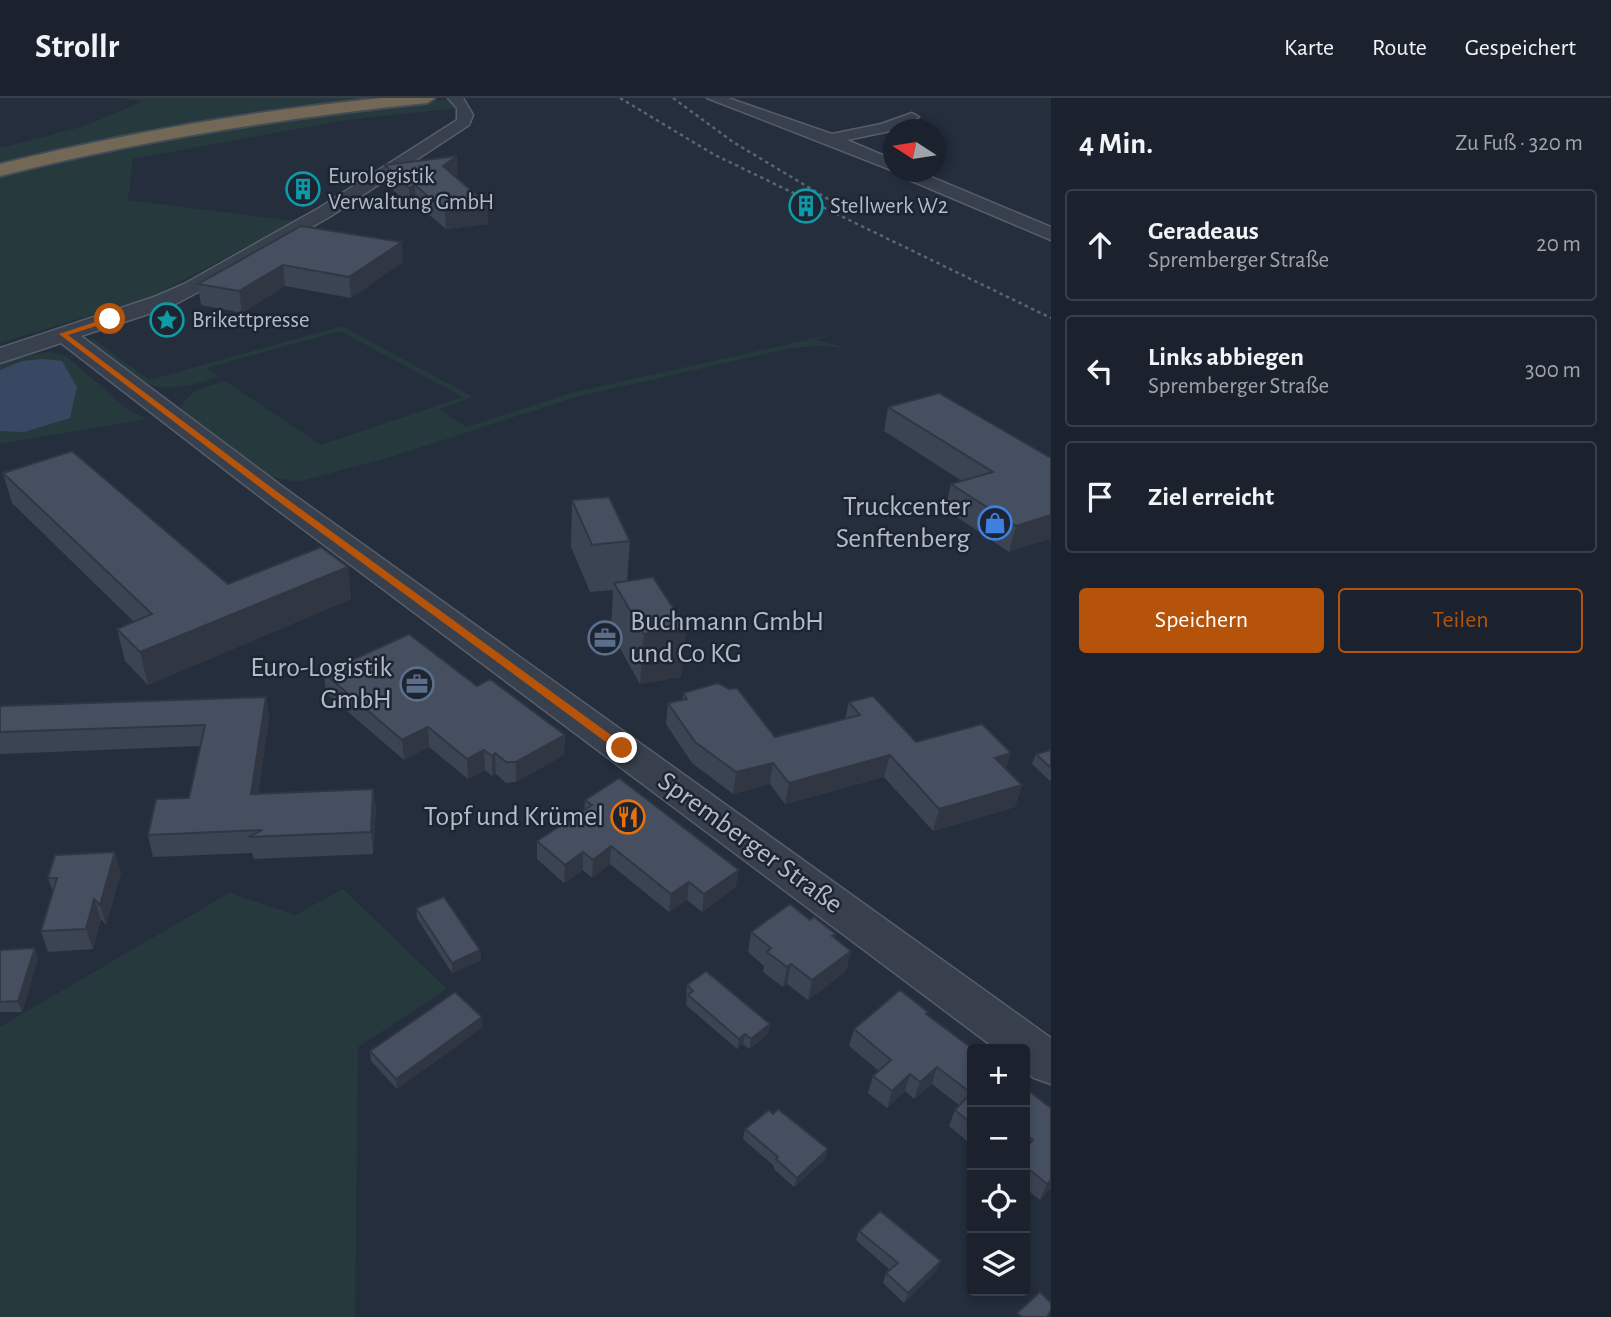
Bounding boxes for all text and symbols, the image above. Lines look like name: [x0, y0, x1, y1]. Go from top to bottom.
text: Strollr: [35, 31, 119, 64]
text: Karte: [1284, 36, 1334, 60]
text: Route: [1372, 36, 1427, 60]
text: Gespeichert: [1465, 36, 1576, 60]
north arrow: [883, 119, 946, 182]
text: 4 Min.: [1079, 129, 1153, 159]
text: Zu Fuß · 320 m: [1455, 132, 1583, 155]
place label: Eurologistik Verwaltung GmbH: [328, 165, 494, 214]
building icon: Eurologistik Verwaltung GmbH: [284, 170, 322, 208]
building icon: Stellwerk W2: [787, 187, 825, 225]
place label: Stellwerk W2: [830, 195, 948, 218]
text: Geradeaus: [1148, 218, 1259, 244]
icon: ahead: [1081, 226, 1119, 264]
text: 20 m: [1536, 233, 1581, 256]
text: Spremberger Straße: [1148, 249, 1329, 272]
place icon: Brikettpresse: [148, 301, 186, 339]
route start: [94, 303, 125, 334]
place label: Brikettpresse: [192, 309, 310, 332]
text: Links abbiegen: [1148, 344, 1304, 370]
icon: left: [1081, 352, 1119, 390]
text: 300 m: [1525, 359, 1581, 382]
text: Spremberger Straße: [1148, 375, 1329, 398]
icon: arrive: [1081, 478, 1119, 516]
text: Ziel erreicht: [1148, 484, 1274, 510]
place label: Truckcenter Senftenberg: [836, 493, 970, 553]
shop icon: Truckcenter Senftenberg: [976, 504, 1014, 542]
button: Speichern: [1079, 588, 1324, 653]
button: Teilen: [1338, 588, 1583, 653]
place label: Buchmann GmbH und Co KG: [630, 608, 824, 668]
office icon: Buchmann GmbH und Co KG: [586, 619, 624, 657]
place label: Euro-Logistik GmbH: [250, 654, 392, 714]
office icon: Euro-Logistik GmbH: [398, 665, 436, 703]
route end: [606, 732, 637, 763]
street label: Spremberger Straße: [653, 767, 847, 919]
restaurant icon: Topf und Krümel: [609, 798, 647, 836]
place label: Topf und Krümel: [424, 803, 604, 831]
map controls: [967, 1044, 1030, 1296]
button: +: [967, 1044, 1030, 1107]
button: −: [967, 1107, 1030, 1170]
button: locate: [967, 1170, 1030, 1233]
button: layers: [967, 1233, 1030, 1296]

